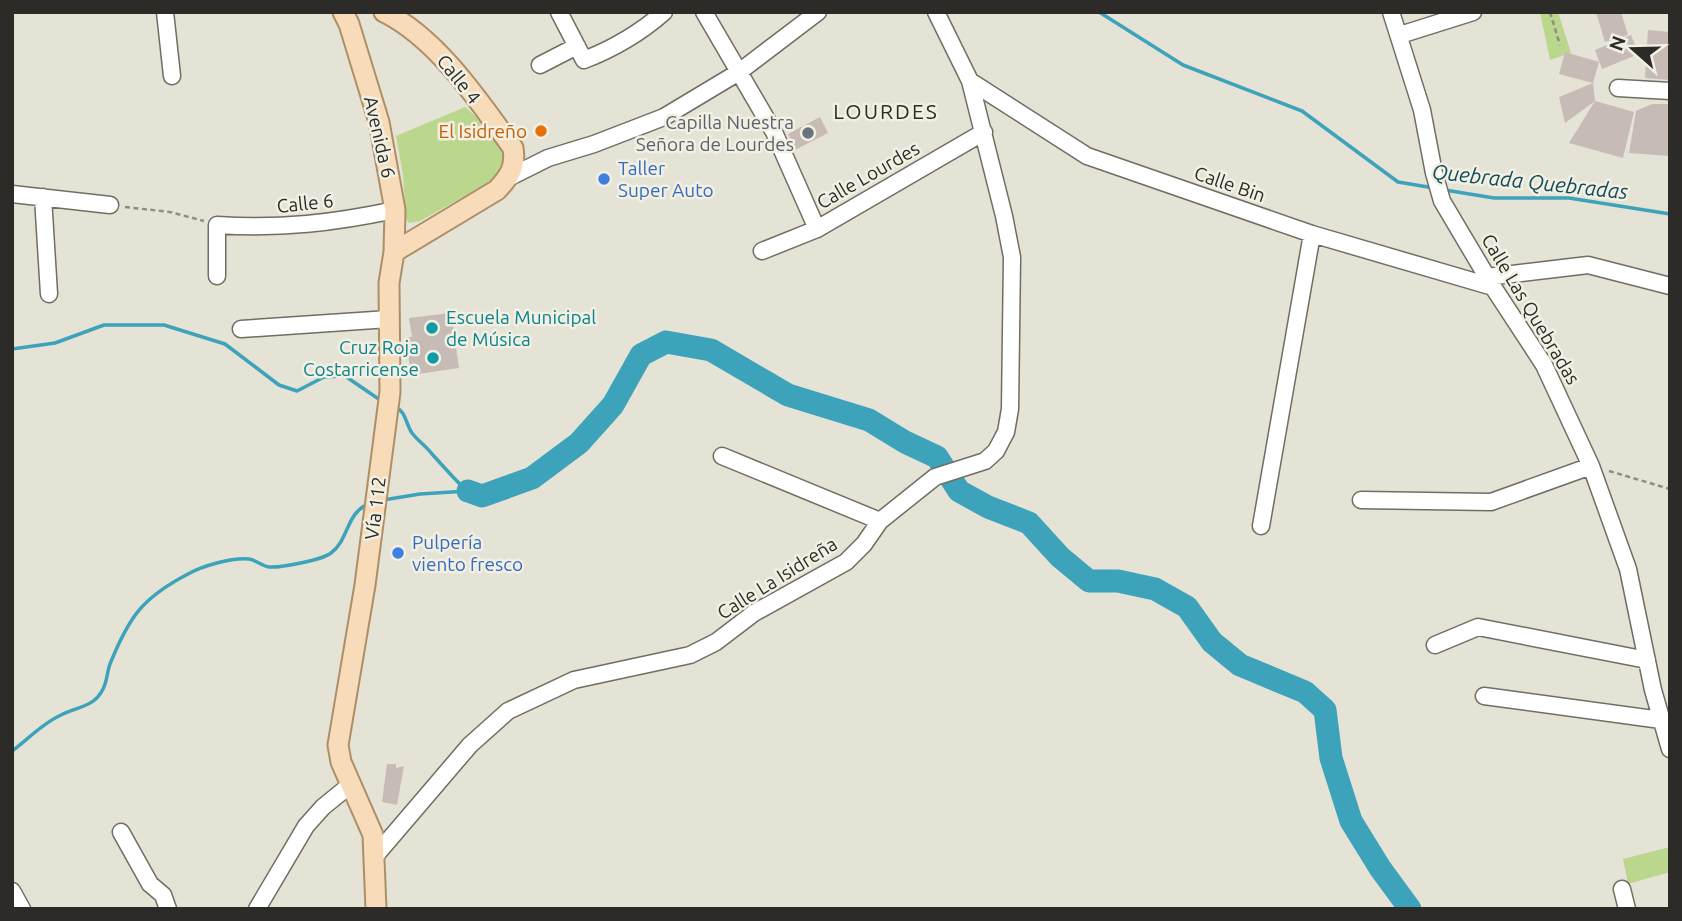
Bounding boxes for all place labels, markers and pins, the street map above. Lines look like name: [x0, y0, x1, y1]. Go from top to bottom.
place label: Capilla Nuestra Señora de Lourdes: [636, 111, 794, 155]
place label: El Isidreño: [439, 120, 527, 142]
marker: El Isidreño: [533, 123, 549, 139]
marker: Capilla Nuestra Señora de Lourdes: [800, 125, 816, 141]
place label: Taller Super Auto: [618, 157, 714, 201]
marker: Taller Super Auto: [596, 171, 612, 187]
place label: Escuela Municipal de Música: [446, 306, 596, 350]
marker: Escuela Municipal de Música: [424, 320, 440, 336]
place label: Cruz Roja Costarricense: [303, 336, 419, 380]
marker: Cruz Roja Costarricense: [425, 350, 441, 366]
place label: Pulpería viento fresco: [412, 531, 523, 575]
marker: Pulpería viento fresco: [390, 545, 406, 561]

